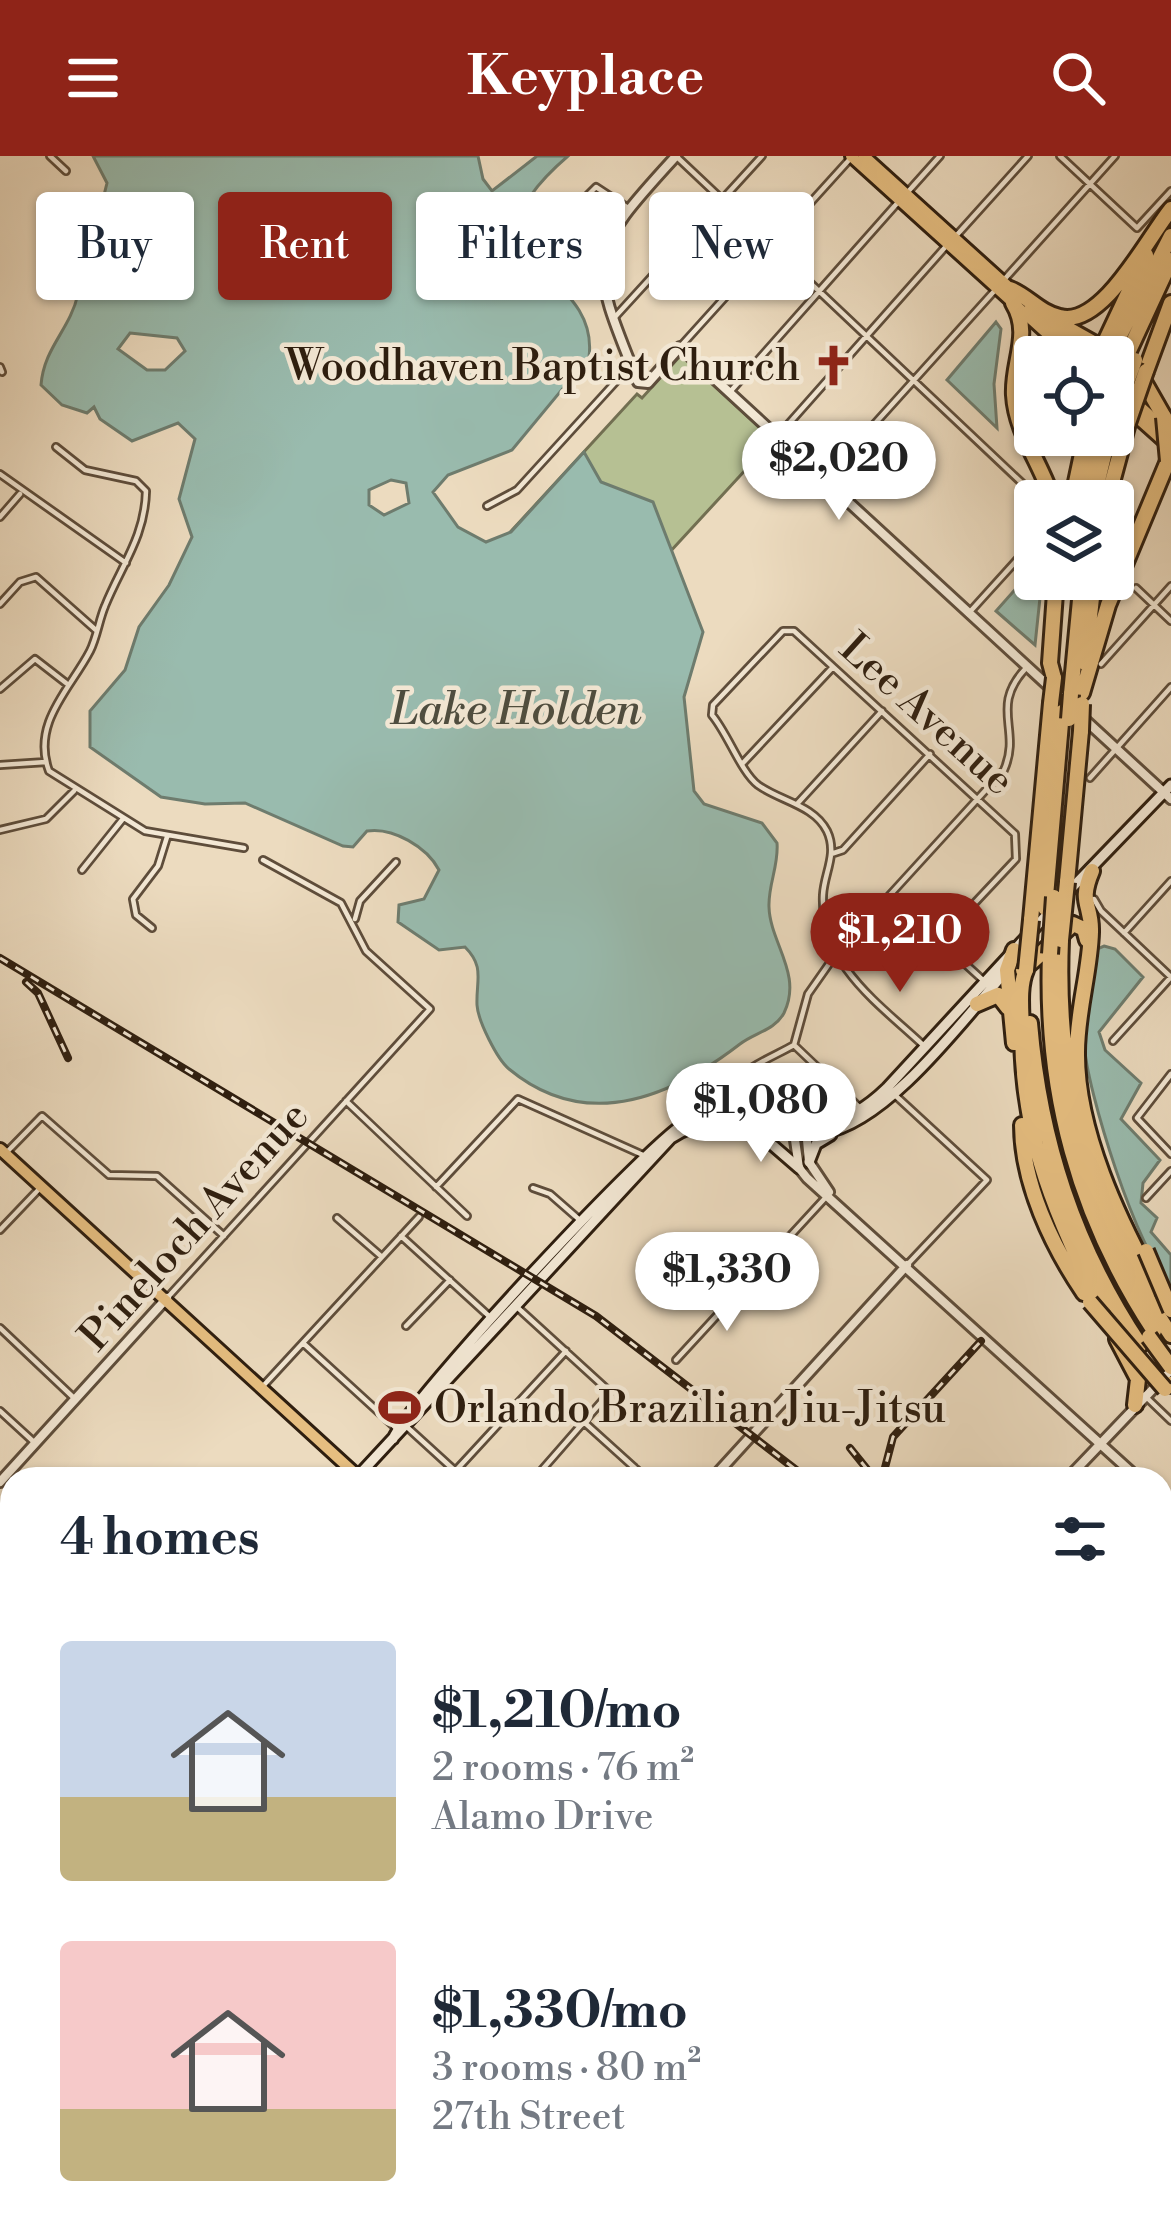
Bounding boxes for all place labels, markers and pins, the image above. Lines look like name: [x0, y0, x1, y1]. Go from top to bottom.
place label: Woodhaven Baptist Church: [283, 341, 800, 394]
church icon: Woodhaven Baptist Church: [811, 342, 857, 388]
pin: $2,020: [741, 421, 937, 523]
pin: $1,210: [802, 893, 998, 995]
pin: $1,080: [663, 1063, 859, 1165]
pin: $1,330: [629, 1232, 825, 1334]
place label: Orlando Brazilian Jiu-Jitsu: [434, 1383, 946, 1436]
sports icon: Orlando Brazilian Jiu-Jitsu: [377, 1384, 423, 1430]

